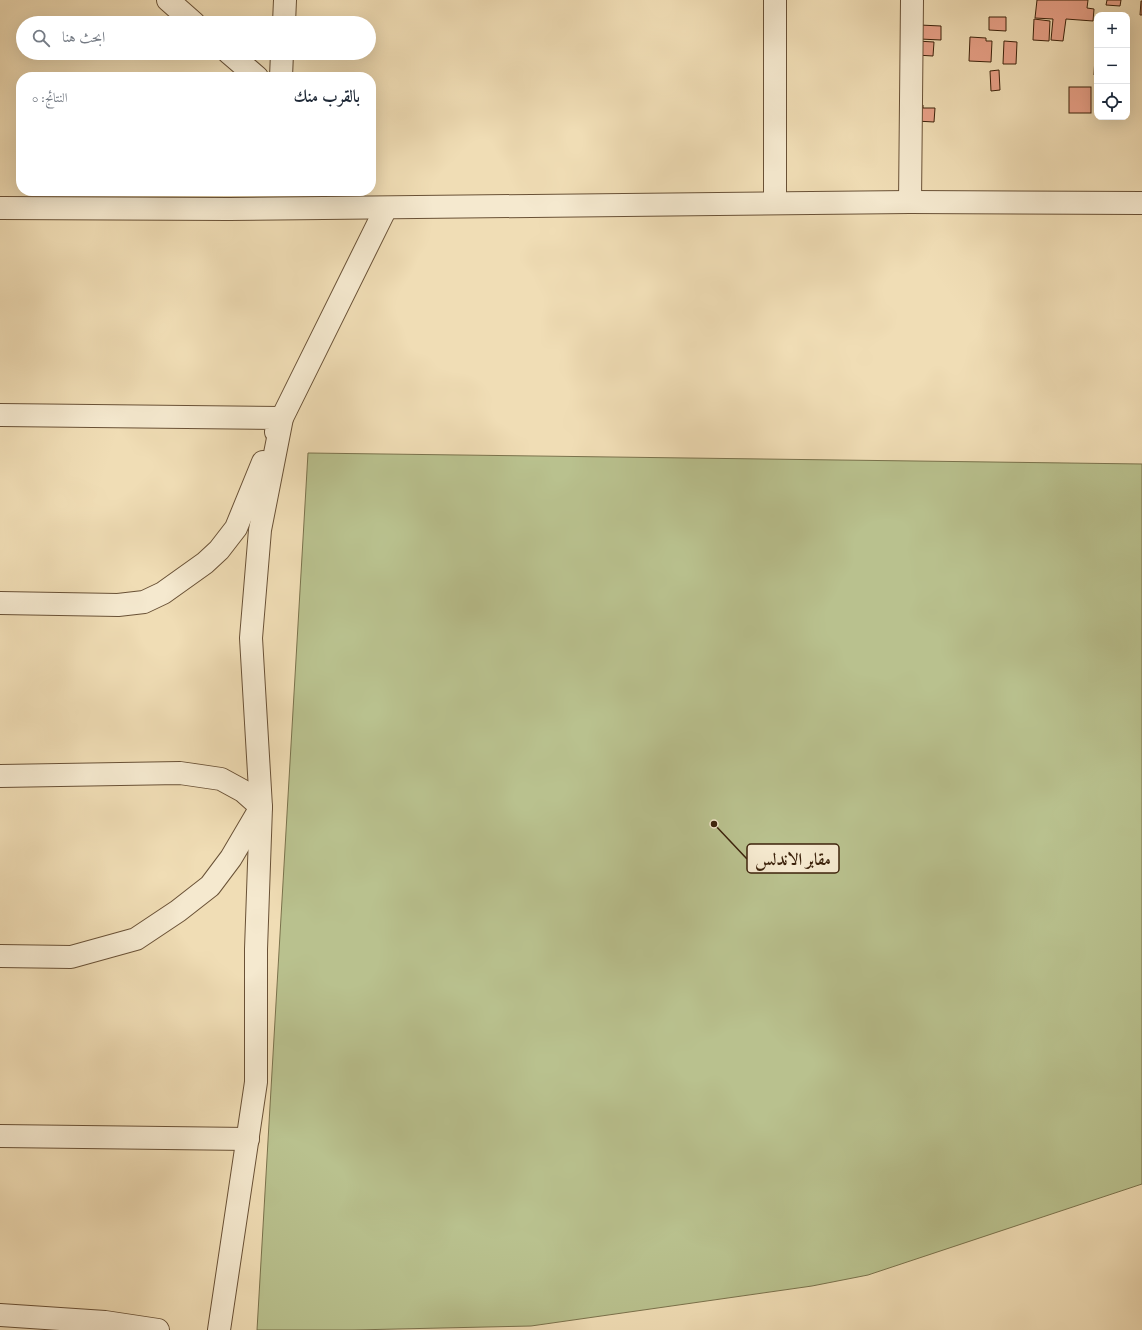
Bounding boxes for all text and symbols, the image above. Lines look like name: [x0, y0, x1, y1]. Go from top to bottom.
map controls: [1094, 12, 1130, 120]
button: +: [1094, 12, 1130, 48]
search box: [16, 16, 376, 60]
icon: search: [30, 27, 52, 49]
text: ابحث هنا: [62, 28, 105, 47]
button: −: [1094, 48, 1130, 84]
button: locate: [1094, 84, 1130, 120]
text: بالقرب منك: [293, 87, 360, 108]
text: النتائج: 0: [32, 90, 67, 107]
callout: مقابر الاندلس: [747, 844, 839, 873]
text: مقابر الاندلس: [755, 850, 831, 871]

